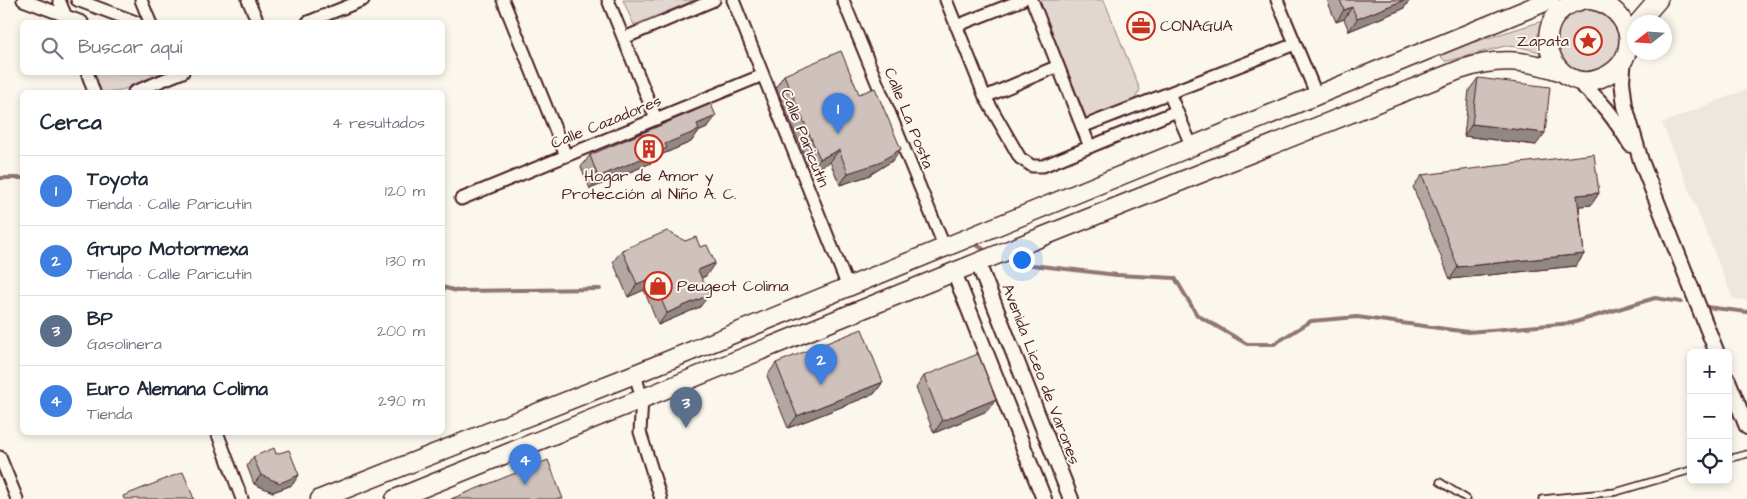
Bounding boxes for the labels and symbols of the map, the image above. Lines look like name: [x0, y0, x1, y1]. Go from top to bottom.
office icon: CONAGUA: [1126, 11, 1156, 41]
place label: CONAGUA: [1160, 15, 1233, 37]
north arrow: [1627, 15, 1672, 60]
place icon: Zapata: [1573, 26, 1603, 56]
place label: Zapata: [1517, 30, 1569, 52]
street label: Calle La Posta: [879, 64, 939, 172]
street label: Calle Paricutín: [775, 86, 835, 190]
street label: Calle Cazadores: [547, 90, 665, 154]
pin: 1: [822, 93, 854, 134]
building icon: Hogar de Amor y Protección al Niño A. C.: [634, 134, 664, 164]
place label: Hogar de Amor y Protección al Niño A. C.: [562, 165, 736, 205]
your location: [1009, 247, 1035, 273]
shop icon: Peugeot Colima: [643, 271, 673, 301]
place label: Peugeot Colima: [677, 275, 789, 298]
street label: Avenida Liceo de Varones: [996, 280, 1086, 468]
pin: 2: [805, 344, 837, 385]
pin: 3: [670, 387, 702, 428]
pin: 4: [509, 444, 541, 485]

